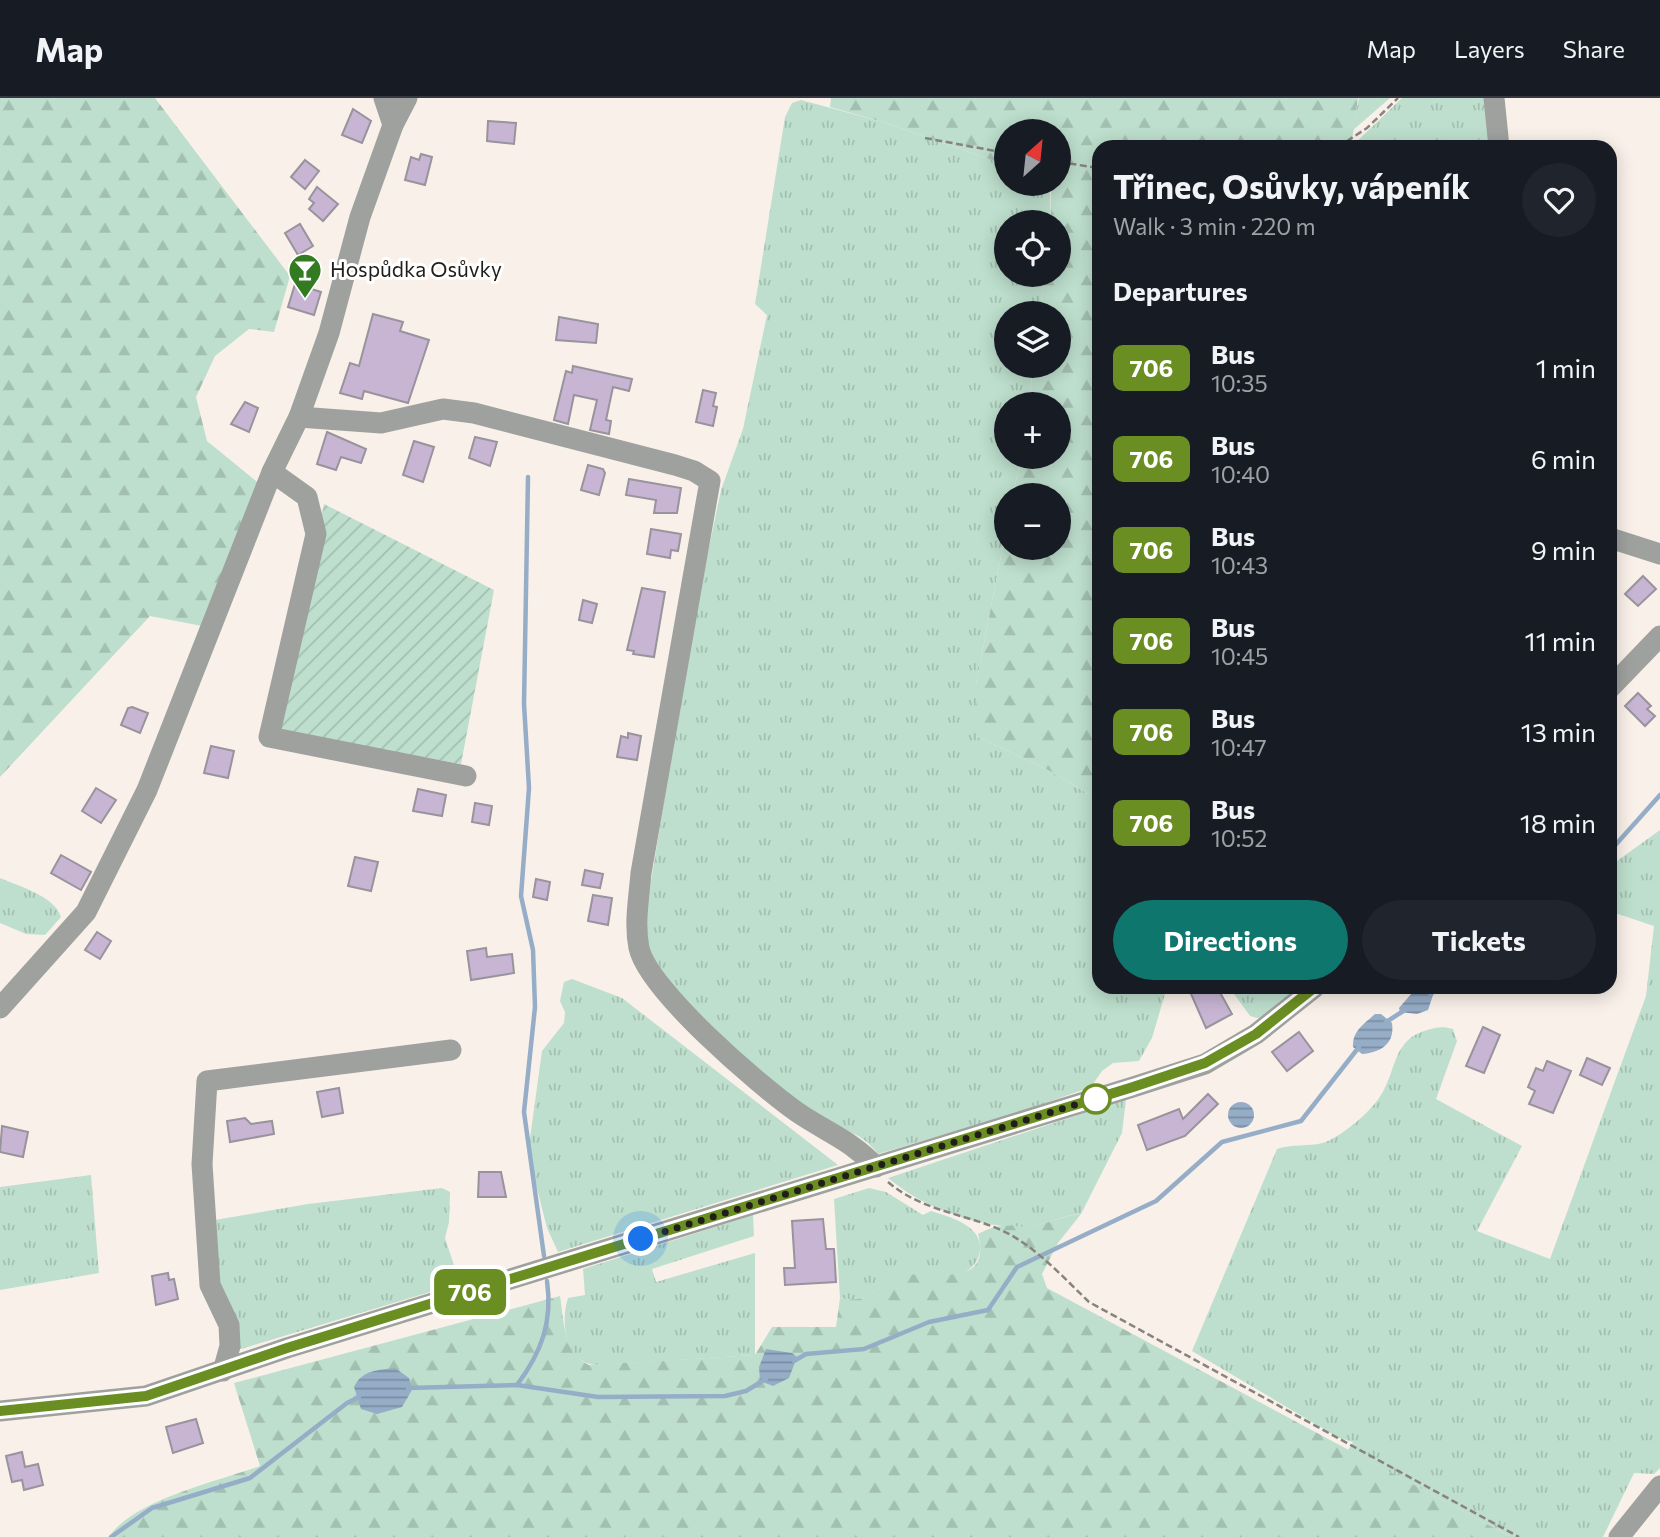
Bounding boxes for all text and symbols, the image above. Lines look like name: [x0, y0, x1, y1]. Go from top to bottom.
text: Map: [35, 28, 103, 69]
text: Map: [1367, 34, 1416, 63]
text: Layers: [1454, 34, 1525, 63]
text: Share: [1563, 34, 1625, 63]
north arrow: [994, 119, 1071, 196]
map controls: [994, 119, 1071, 560]
button: heart: [1522, 163, 1596, 237]
text: Třinec, Osůvky, vápeník: [1113, 165, 1470, 206]
button: locate: [994, 210, 1071, 287]
text: Walk · 3 min · 220 m: [1113, 212, 1316, 240]
bar icon: Hospůdka Osůvky: [286, 251, 324, 300]
place label: Hospůdka Osůvky: [330, 256, 502, 281]
text: Departures: [1113, 275, 1248, 306]
button: layers: [994, 301, 1071, 378]
text: Bus: [1211, 338, 1255, 369]
text: 1 min: [1536, 352, 1596, 383]
text: 706: [1130, 353, 1173, 382]
text: 10:35: [1211, 369, 1268, 397]
button: +: [994, 392, 1071, 469]
text: Bus: [1211, 429, 1255, 460]
text: 6 min: [1531, 443, 1596, 474]
text: 706: [1130, 444, 1173, 473]
text: 10:40: [1211, 460, 1270, 488]
button: −: [994, 483, 1071, 560]
text: Bus: [1211, 520, 1255, 551]
text: 9 min: [1531, 534, 1596, 565]
text: 706: [1130, 535, 1173, 564]
text: 10:43: [1211, 551, 1268, 579]
text: Bus: [1211, 611, 1255, 642]
text: 11 min: [1525, 625, 1596, 656]
text: 706: [1130, 626, 1173, 655]
text: 10:45: [1211, 642, 1268, 670]
text: Bus: [1211, 702, 1255, 733]
text: 13 min: [1521, 716, 1596, 747]
text: 706: [1130, 717, 1173, 746]
text: 10:47: [1211, 733, 1267, 761]
text: Bus: [1211, 793, 1255, 824]
text: 18 min: [1520, 807, 1596, 838]
text: 706: [1130, 808, 1173, 837]
text: 10:52: [1211, 824, 1267, 852]
button: Directions: [1113, 900, 1348, 980]
button: Tickets: [1362, 900, 1596, 980]
unlabelled marker: [1081, 1084, 1111, 1114]
your location: [623, 1221, 658, 1256]
line badge: 706: [430, 1269, 510, 1315]
text: 706: [448, 1277, 492, 1306]

